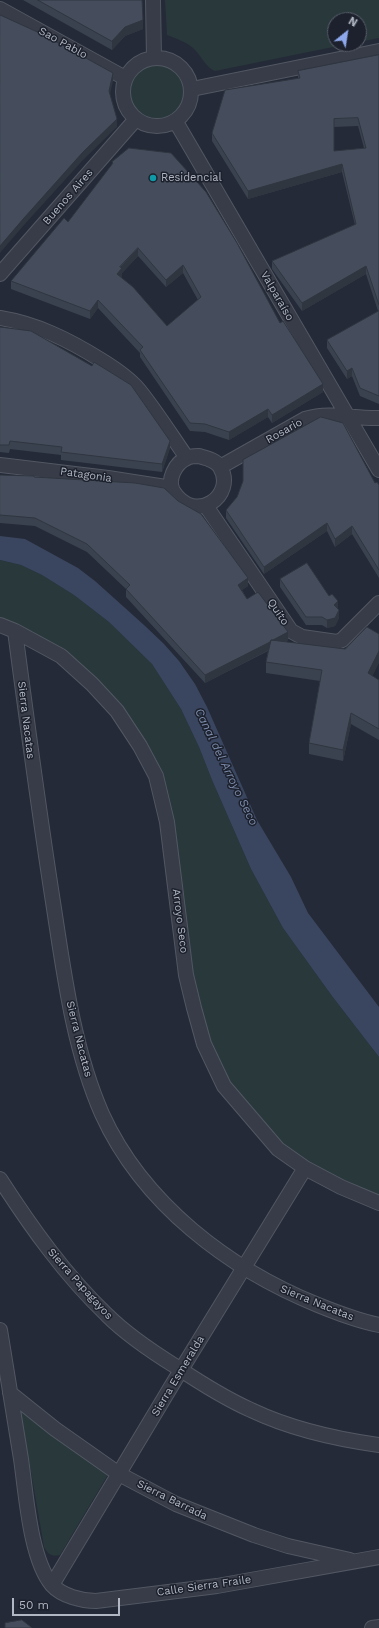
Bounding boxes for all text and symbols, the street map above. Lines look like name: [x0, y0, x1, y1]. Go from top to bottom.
north arrow: [327, 12, 367, 52]
text: N: [346, 14, 360, 30]
street label: Sao Pablo: [36, 24, 90, 62]
street label: Buenos Aires: [40, 166, 96, 228]
place label: Residencial: [161, 171, 222, 185]
marker: Residencial: [148, 173, 158, 183]
street label: Valparaíso: [258, 269, 296, 323]
street label: Rosario: [263, 416, 305, 446]
street label: Patagonia: [59, 465, 113, 485]
street label: Quito: [264, 596, 292, 628]
street label: Sierra Nacatas: [15, 680, 37, 760]
water label: Canal del Arroyo Seco: [191, 706, 261, 828]
street label: Arroyo Seco: [170, 888, 190, 954]
street label: Sierra Nacatas: [63, 1000, 95, 1078]
street label: Sierra Papagayos: [45, 1246, 115, 1322]
street label: Sierra Nacatas: [278, 1282, 356, 1324]
street label: Sierra Esmeralda: [149, 1333, 207, 1419]
street label: Sierra Barrada: [135, 1477, 209, 1523]
street label: Calle Sierra Fraile: [156, 1573, 252, 1599]
scale bar: [14, 1590, 122, 1616]
text: 50 m: [19, 1598, 49, 1612]

